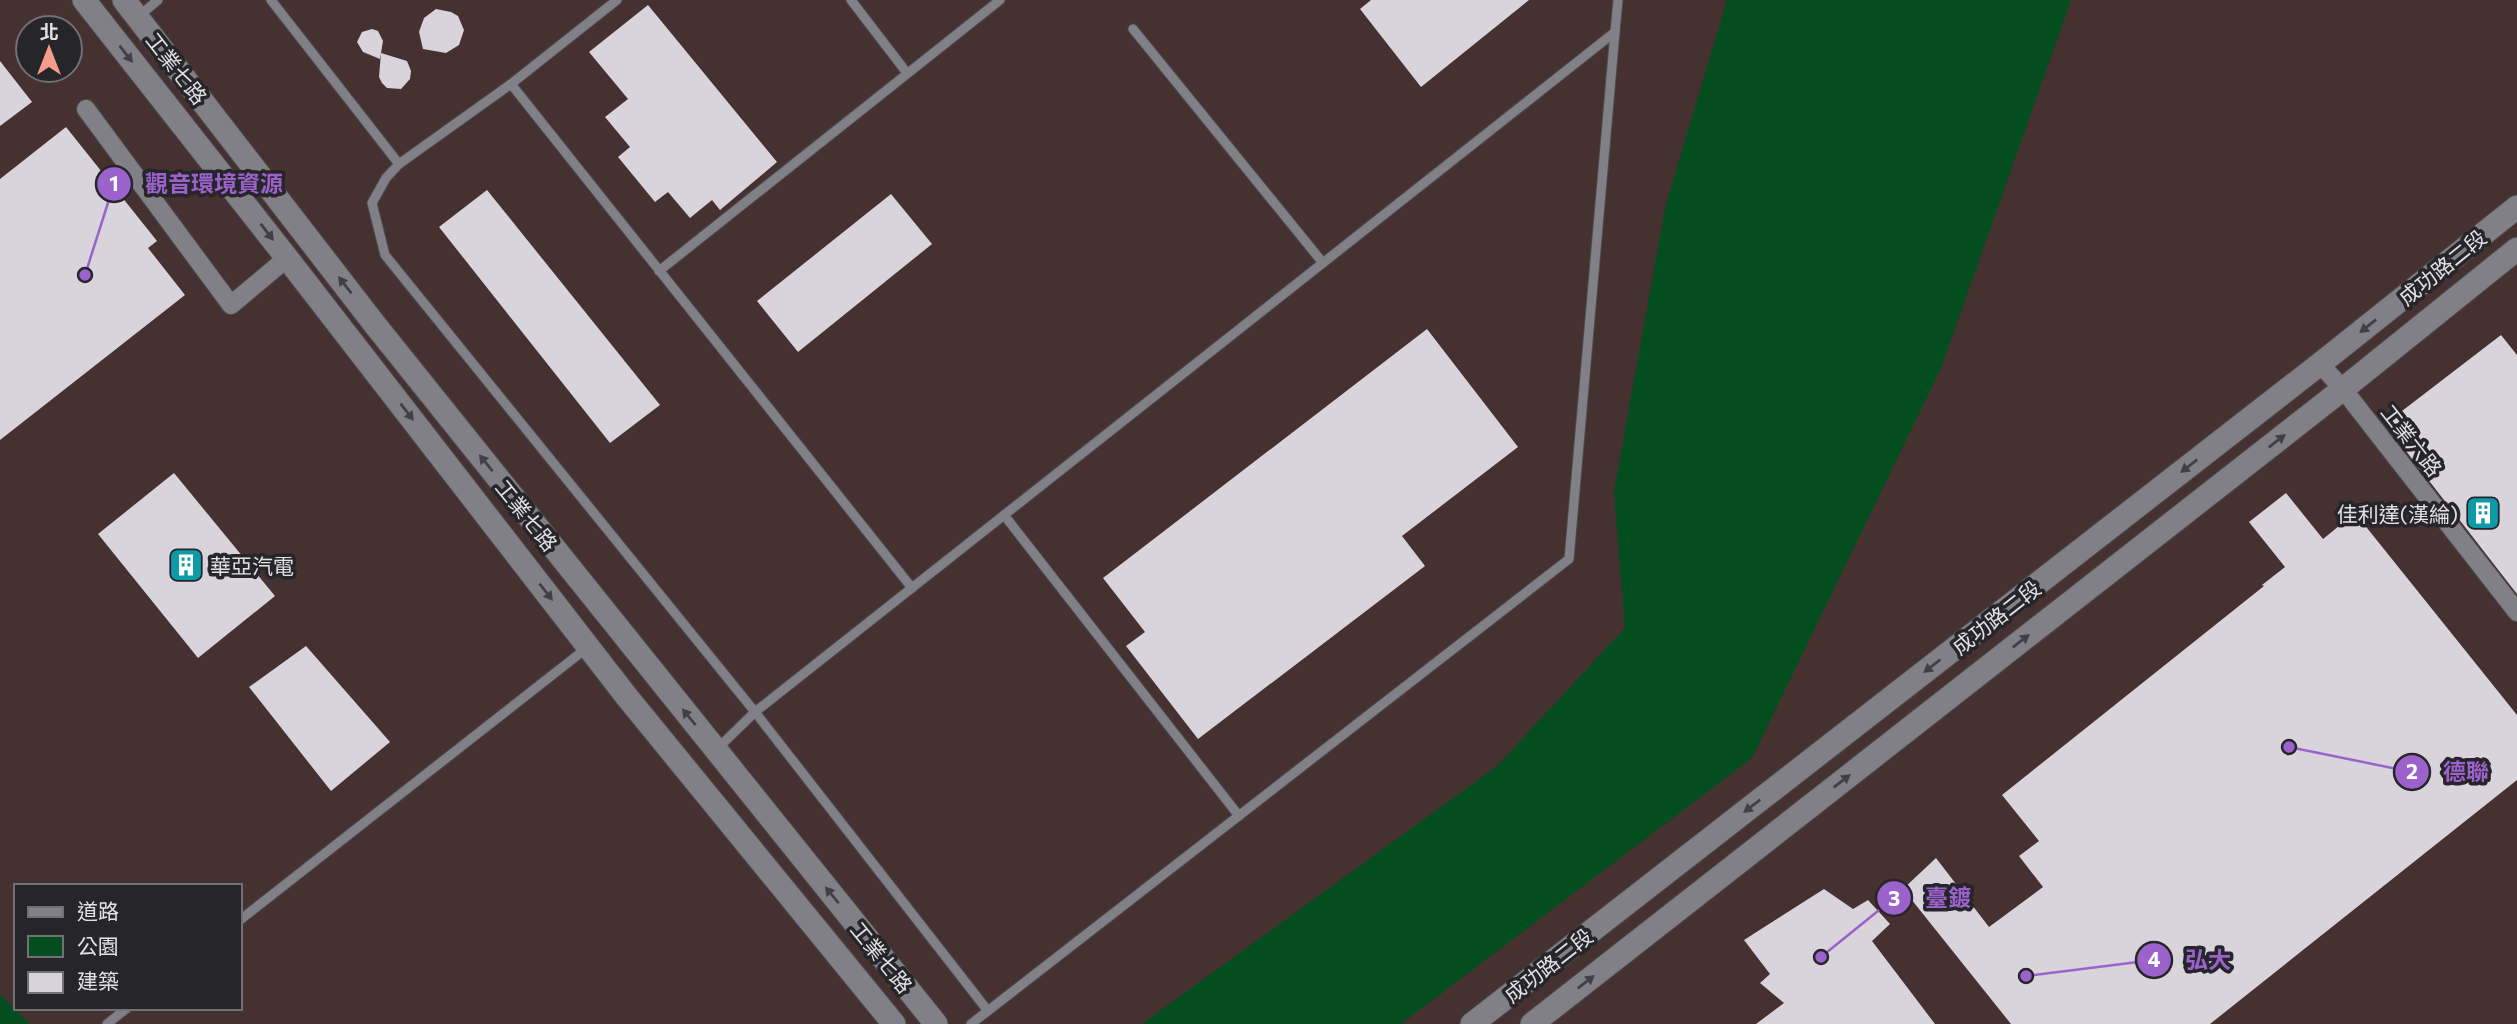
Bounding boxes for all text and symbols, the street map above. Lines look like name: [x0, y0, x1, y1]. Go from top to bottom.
north arrow: [14, 14, 84, 84]
text: 北: [39, 20, 59, 43]
street label: 工業七路: [141, 27, 213, 109]
one-way arrow: [119, 44, 134, 62]
callout: 觀音環境資源: [96, 162, 297, 206]
text: 觀音環境資源: [145, 169, 283, 197]
text: 1: [109, 170, 119, 195]
one-way arrow: [259, 224, 274, 241]
street label: 成功路二段: [2393, 224, 2491, 310]
one-way arrow: [338, 276, 352, 294]
one-way arrow: [2359, 319, 2377, 333]
street label: 工業六路: [2376, 399, 2448, 481]
one-way arrow: [399, 403, 413, 421]
one-way arrow: [2268, 433, 2286, 448]
one-way arrow: [479, 455, 494, 472]
one-way arrow: [2180, 459, 2198, 473]
street label: 工業七路: [491, 474, 563, 556]
building icon: 佳利達(漢綸): [2464, 494, 2502, 532]
place label: 佳利達(漢綸): [2337, 501, 2458, 526]
building icon: 華亞汽電: [167, 546, 205, 584]
place label: 華亞汽電: [210, 553, 294, 578]
street label: 成功路二段: [1947, 575, 2045, 659]
one-way arrow: [538, 583, 553, 600]
one-way arrow: [2012, 635, 2030, 649]
one-way arrow: [1923, 659, 1941, 673]
one-way arrow: [682, 709, 697, 727]
callout: 德聯: [2394, 750, 2503, 794]
text: 德聯: [2443, 757, 2489, 785]
text: 2: [2406, 758, 2418, 783]
one-way arrow: [1833, 775, 1851, 789]
one-way arrow: [1744, 799, 1762, 814]
callout: 臺鍍: [1876, 876, 1985, 920]
text: 臺鍍: [1925, 883, 1971, 911]
legend: [14, 884, 242, 1010]
text: 3: [1888, 885, 1900, 910]
one-way arrow: [825, 886, 840, 903]
text: 道路: [77, 898, 119, 923]
street label: 工業七路: [846, 916, 918, 998]
street label: 成功路二段: [1499, 923, 1597, 1007]
text: 公園: [77, 933, 119, 958]
callout: 弘大: [2136, 938, 2245, 982]
text: 弘大: [2185, 945, 2231, 973]
text: 4: [2148, 946, 2161, 971]
text: 建築: [77, 968, 119, 993]
one-way arrow: [1576, 974, 1594, 989]

